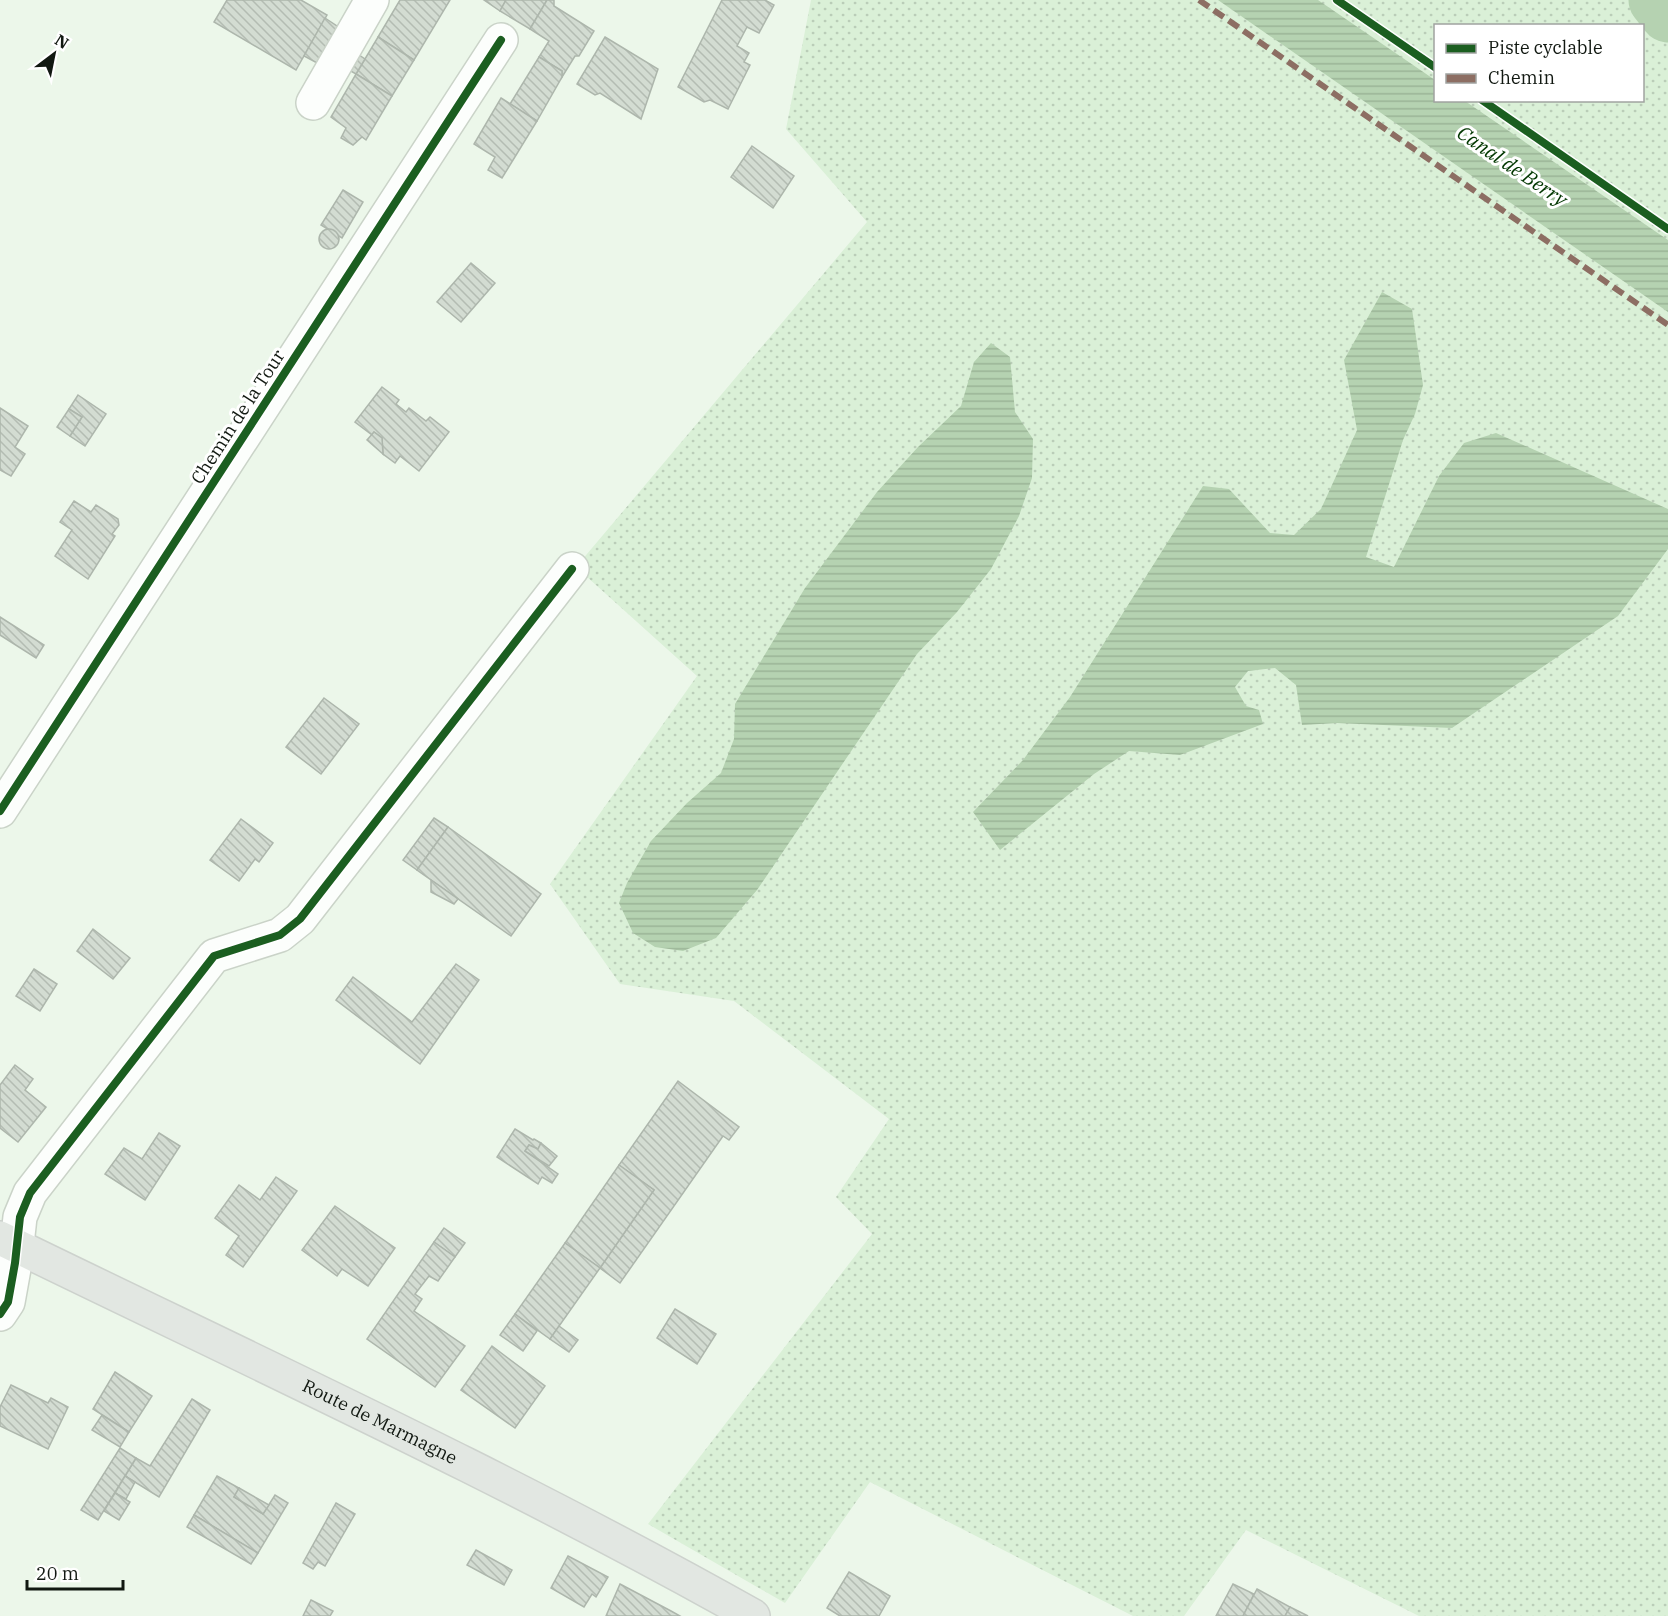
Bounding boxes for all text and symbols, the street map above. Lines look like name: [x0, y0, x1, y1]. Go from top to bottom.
north arrow: [24, 24, 84, 84]
legend: [1434, 24, 1644, 102]
text: N: [51, 29, 73, 53]
text: Piste cyclable: [1488, 36, 1603, 59]
text: Chemin: [1488, 66, 1555, 89]
water label: Canal de Berry: [1452, 119, 1574, 213]
street label: Chemin de la Tour: [186, 345, 290, 488]
street label: Route de Marmagne: [299, 1374, 461, 1469]
scale bar: [27, 1553, 123, 1591]
text: 20 m: [36, 1562, 79, 1585]

